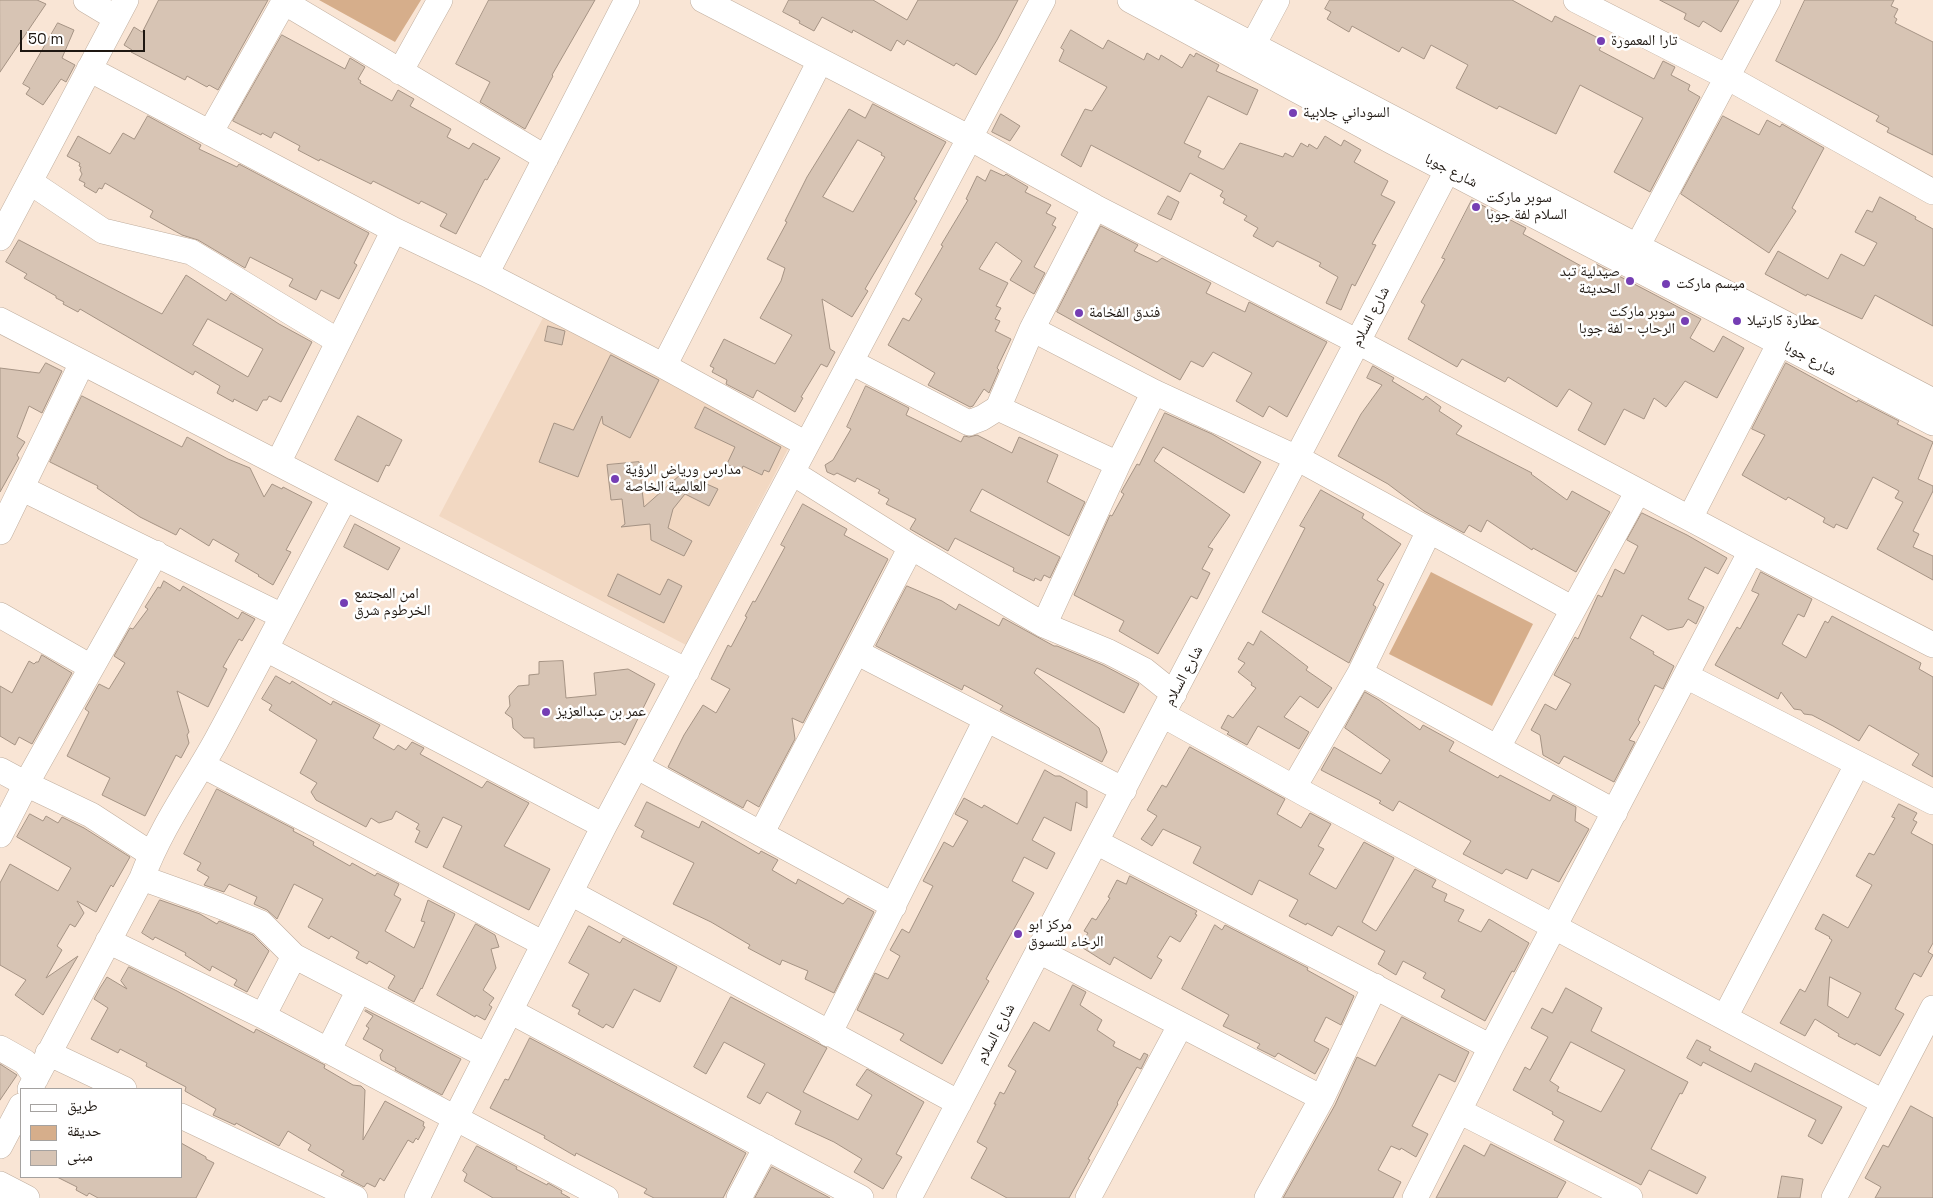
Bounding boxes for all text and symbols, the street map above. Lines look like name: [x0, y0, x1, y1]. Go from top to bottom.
scale bar: [22, 20, 148, 52]
text: 50 m: [28, 29, 63, 48]
place label: تارا المعمورة: [1611, 32, 1677, 50]
marker: تارا المعمورة: [1595, 35, 1607, 47]
place label: السوداني جلابية: [1303, 104, 1390, 122]
marker: السوداني جلابية: [1287, 107, 1299, 119]
street label: شارع جوبا: [1422, 150, 1480, 192]
place label: سوبر ماركت السلام لفة جوبا: [1486, 189, 1567, 224]
marker: سوبر ماركت السلام لفة جوبا: [1470, 201, 1482, 213]
place label: صيدلية تبد الحديثة: [1560, 263, 1620, 298]
marker: صيدلية تبد الحديثة: [1624, 275, 1636, 287]
place label: ميسم ماركت: [1676, 275, 1745, 293]
marker: ميسم ماركت: [1660, 278, 1672, 290]
street label: شارع السلام: [1348, 284, 1394, 350]
place label: سوبر ماركت الرحاب - لفة جوبا: [1579, 303, 1675, 338]
place label: فندق الفخامة: [1089, 304, 1160, 322]
marker: فندق الفخامة: [1073, 307, 1085, 319]
place label: عطارة كارتيلا: [1747, 312, 1819, 330]
marker: سوبر ماركت الرحاب - لفة جوبا: [1679, 315, 1691, 327]
marker: عطارة كارتيلا: [1731, 315, 1743, 327]
street label: شارع جوبا: [1781, 338, 1839, 380]
place label: مدارس ورياض الرؤية العالمية الخاصة: [625, 461, 741, 496]
marker: مدارس ورياض الرؤية العالمية الخاصة: [609, 473, 621, 485]
place label: امن المجتمع الخرطوم شرق: [354, 585, 431, 620]
marker: امن المجتمع الخرطوم شرق: [338, 597, 350, 609]
street label: شارع السلام: [1161, 643, 1207, 709]
place label: عمر بن عبدالعزيز: [556, 703, 646, 721]
marker: عمر بن عبدالعزيز: [540, 706, 552, 718]
place label: مركز ابو الرخاء للتسوق: [1028, 916, 1103, 951]
marker: مركز ابو الرخاء للتسوق: [1012, 928, 1024, 940]
street label: شارع السلام: [973, 1001, 1019, 1067]
legend: [20, 1088, 182, 1178]
text: طريق: [67, 1096, 98, 1115]
text: حديقة: [67, 1121, 101, 1140]
text: مبنى: [67, 1146, 93, 1165]

